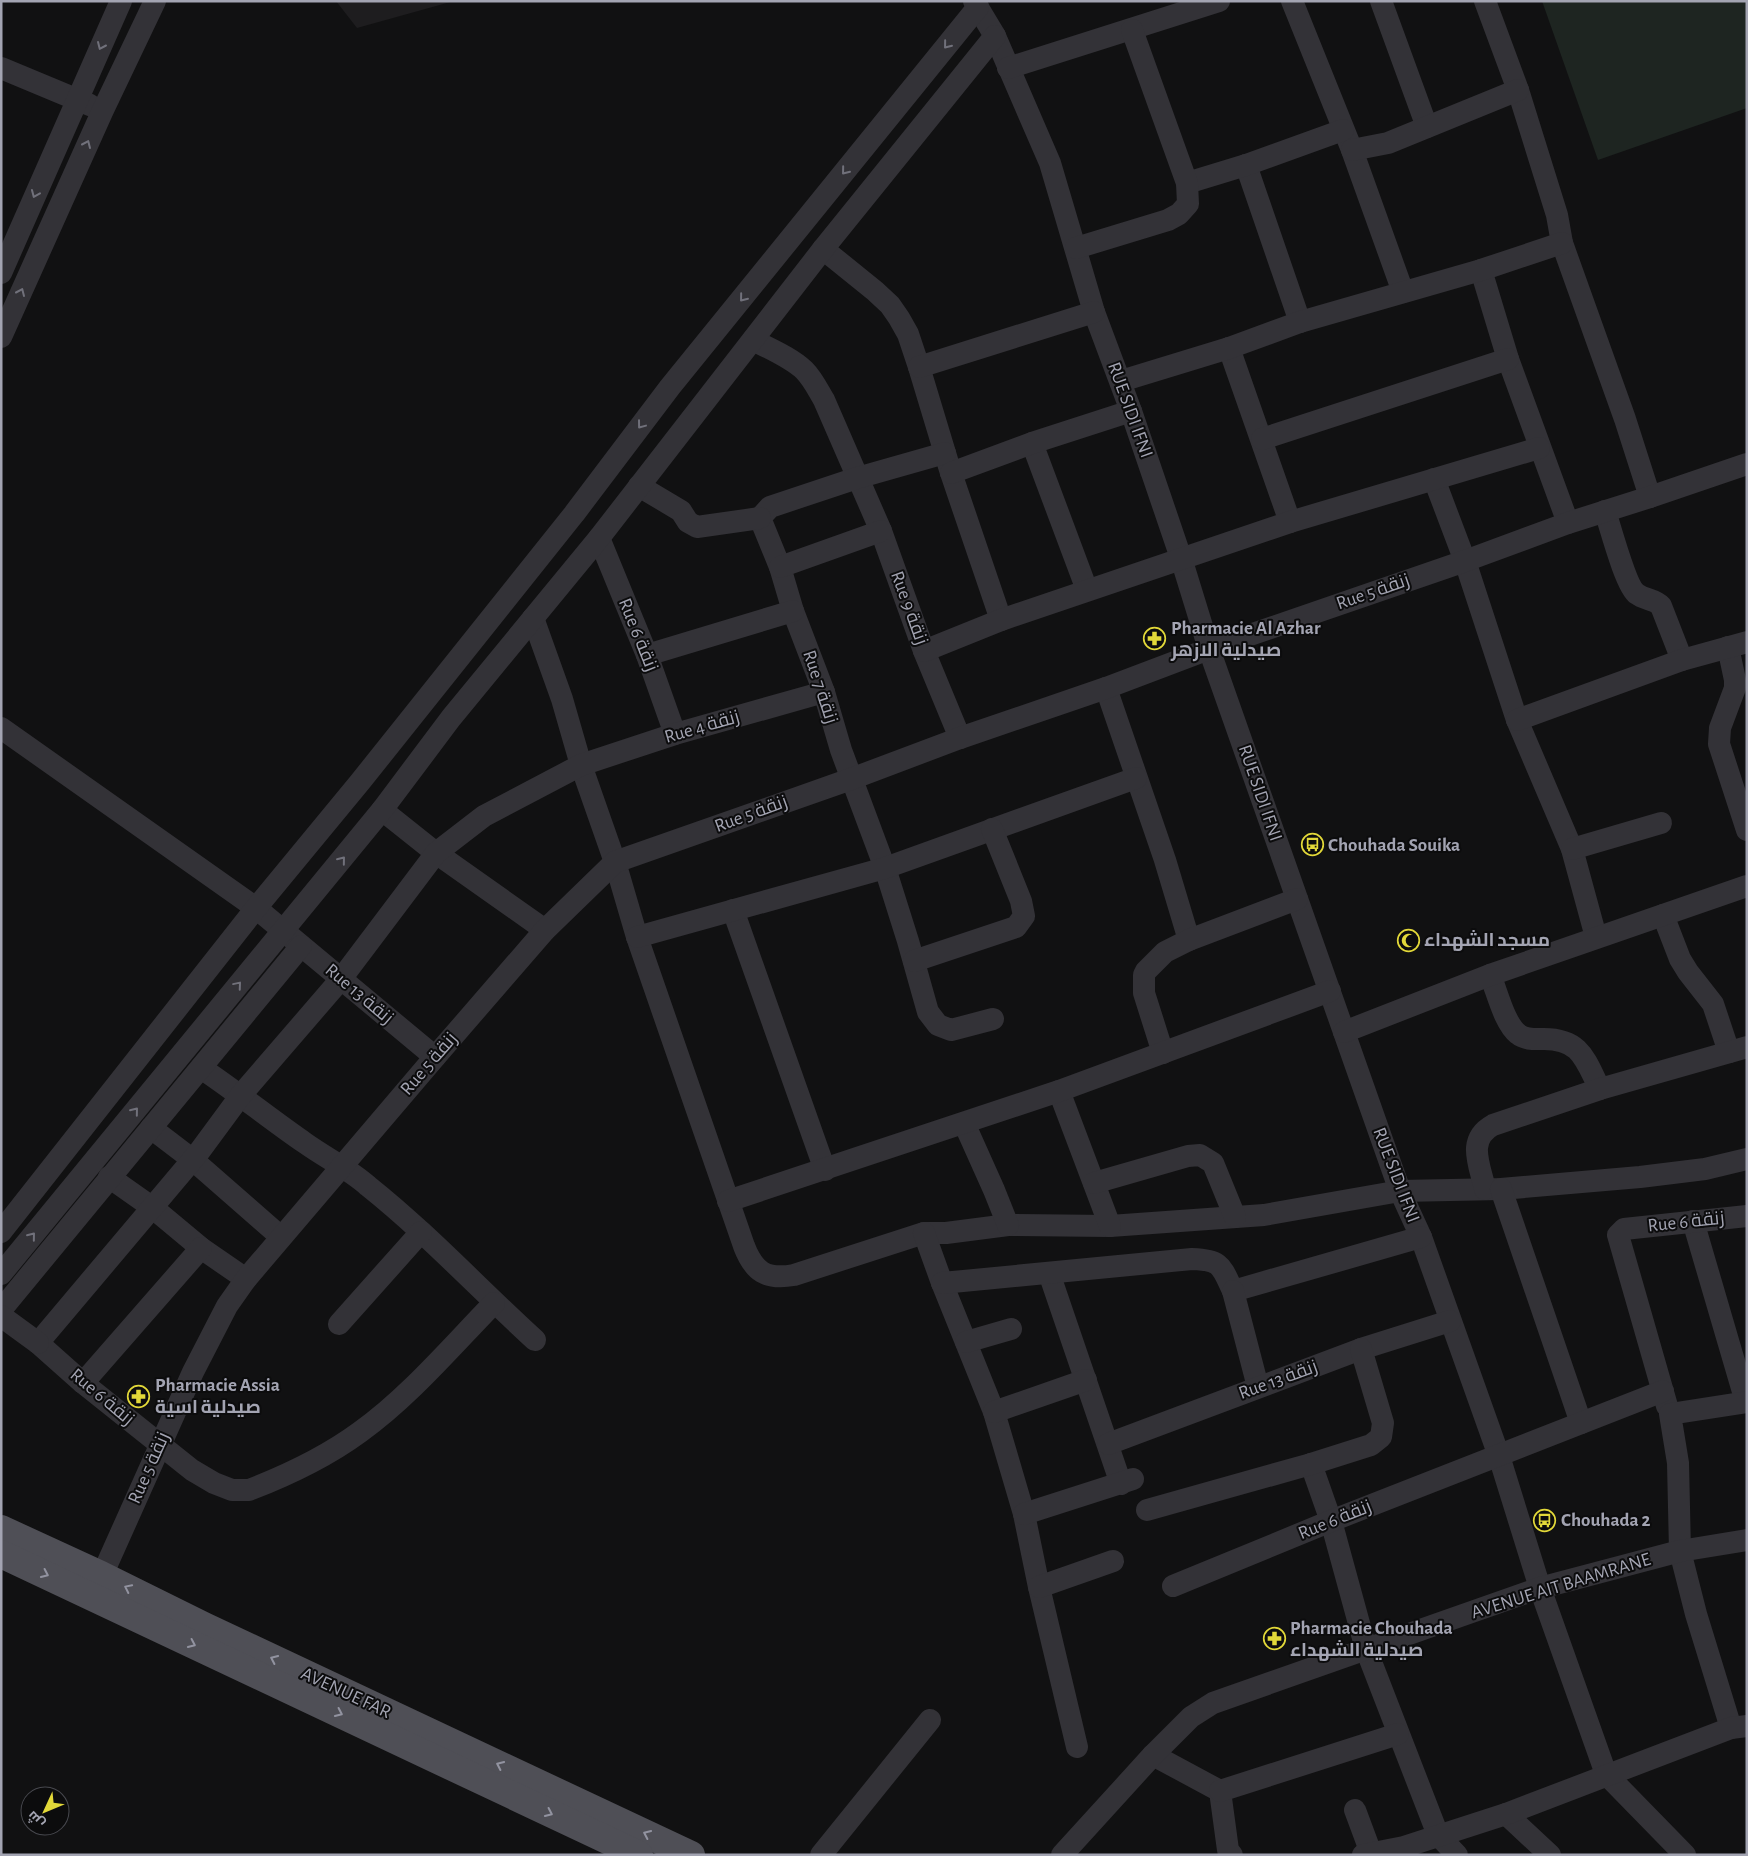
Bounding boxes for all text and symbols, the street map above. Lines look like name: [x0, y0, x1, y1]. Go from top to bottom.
one-way arrow: [945, 39, 953, 48]
one-way arrow: [96, 41, 107, 50]
one-way arrow: [81, 140, 92, 149]
one-way arrow: [841, 166, 850, 175]
one-way arrow: [31, 189, 42, 198]
one-way arrow: [15, 288, 26, 297]
one-way arrow: [740, 292, 748, 301]
street label: RUE SIDI IFNI: [1104, 360, 1156, 460]
one-way arrow: [639, 419, 647, 428]
street label: Rue 9 زنقة: [886, 569, 931, 648]
street label: Rue 5 زنقة: [1334, 571, 1412, 614]
street label: Rue 6 زنقة: [614, 596, 661, 675]
place label: Pharmacie Al Azhar صيدلية الازهر: [1170, 619, 1321, 662]
pharmacy icon: Pharmacie Al Azhar صيدلية الازهر: [1143, 627, 1167, 651]
street label: Rue 7 زنقة: [798, 648, 841, 726]
street label: Rue 4 زنقة: [662, 707, 742, 748]
street label: RUE SIDI IFNI: [1235, 742, 1285, 844]
street label: Rue 5 زنقة: [712, 792, 790, 837]
bus stop icon: Chouhada Souika: [1300, 833, 1324, 857]
place label: Chouhada Souika: [1328, 836, 1460, 855]
one-way arrow: [336, 856, 345, 865]
mosque icon: مسجد الشهداء: [1396, 928, 1420, 952]
place label: مسجد الشهداء: [1424, 930, 1550, 951]
street label: Rue 13 زنقة: [321, 960, 397, 1029]
one-way arrow: [233, 982, 241, 991]
street label: Rue 5 زنقة: [397, 1029, 462, 1100]
one-way arrow: [130, 1108, 138, 1117]
street label: RUE SIDI IFNI: [1369, 1125, 1423, 1225]
street label: Rue 6 زنقة: [1647, 1209, 1725, 1236]
one-way arrow: [26, 1233, 34, 1242]
street label: Rue 13 زنقة: [1236, 1357, 1320, 1404]
street label: Rue 6 زنقة: [66, 1365, 138, 1430]
place label: Pharmacie Assia صيدلية اسية: [155, 1376, 280, 1417]
pharmacy icon: Pharmacie Assia صيدلية اسية: [127, 1384, 151, 1408]
street label: Rue 5 زنقة: [125, 1429, 174, 1507]
street label: Rue 6 زنقة: [1296, 1497, 1375, 1544]
bus stop icon: Chouhada 2: [1533, 1508, 1557, 1532]
place label: Chouhada 2: [1561, 1511, 1651, 1530]
street label: AVENUE AIT BAAMRANE: [1469, 1550, 1653, 1622]
one-way arrow: [40, 1568, 49, 1578]
one-way arrow: [124, 1584, 133, 1594]
place label: Pharmacie Chouhada صيدلية الشهداء: [1290, 1619, 1453, 1661]
pharmacy icon: Pharmacie Chouhada صيدلية الشهداء: [1262, 1627, 1286, 1651]
one-way arrow: [187, 1637, 196, 1648]
one-way arrow: [270, 1655, 279, 1665]
street label: AVENUE FAR: [298, 1664, 394, 1722]
one-way arrow: [334, 1707, 343, 1717]
one-way arrow: [496, 1761, 505, 1771]
north arrow: [20, 1786, 70, 1836]
one-way arrow: [544, 1806, 553, 1816]
text: ش: [24, 1807, 48, 1832]
one-way arrow: [643, 1830, 652, 1840]

